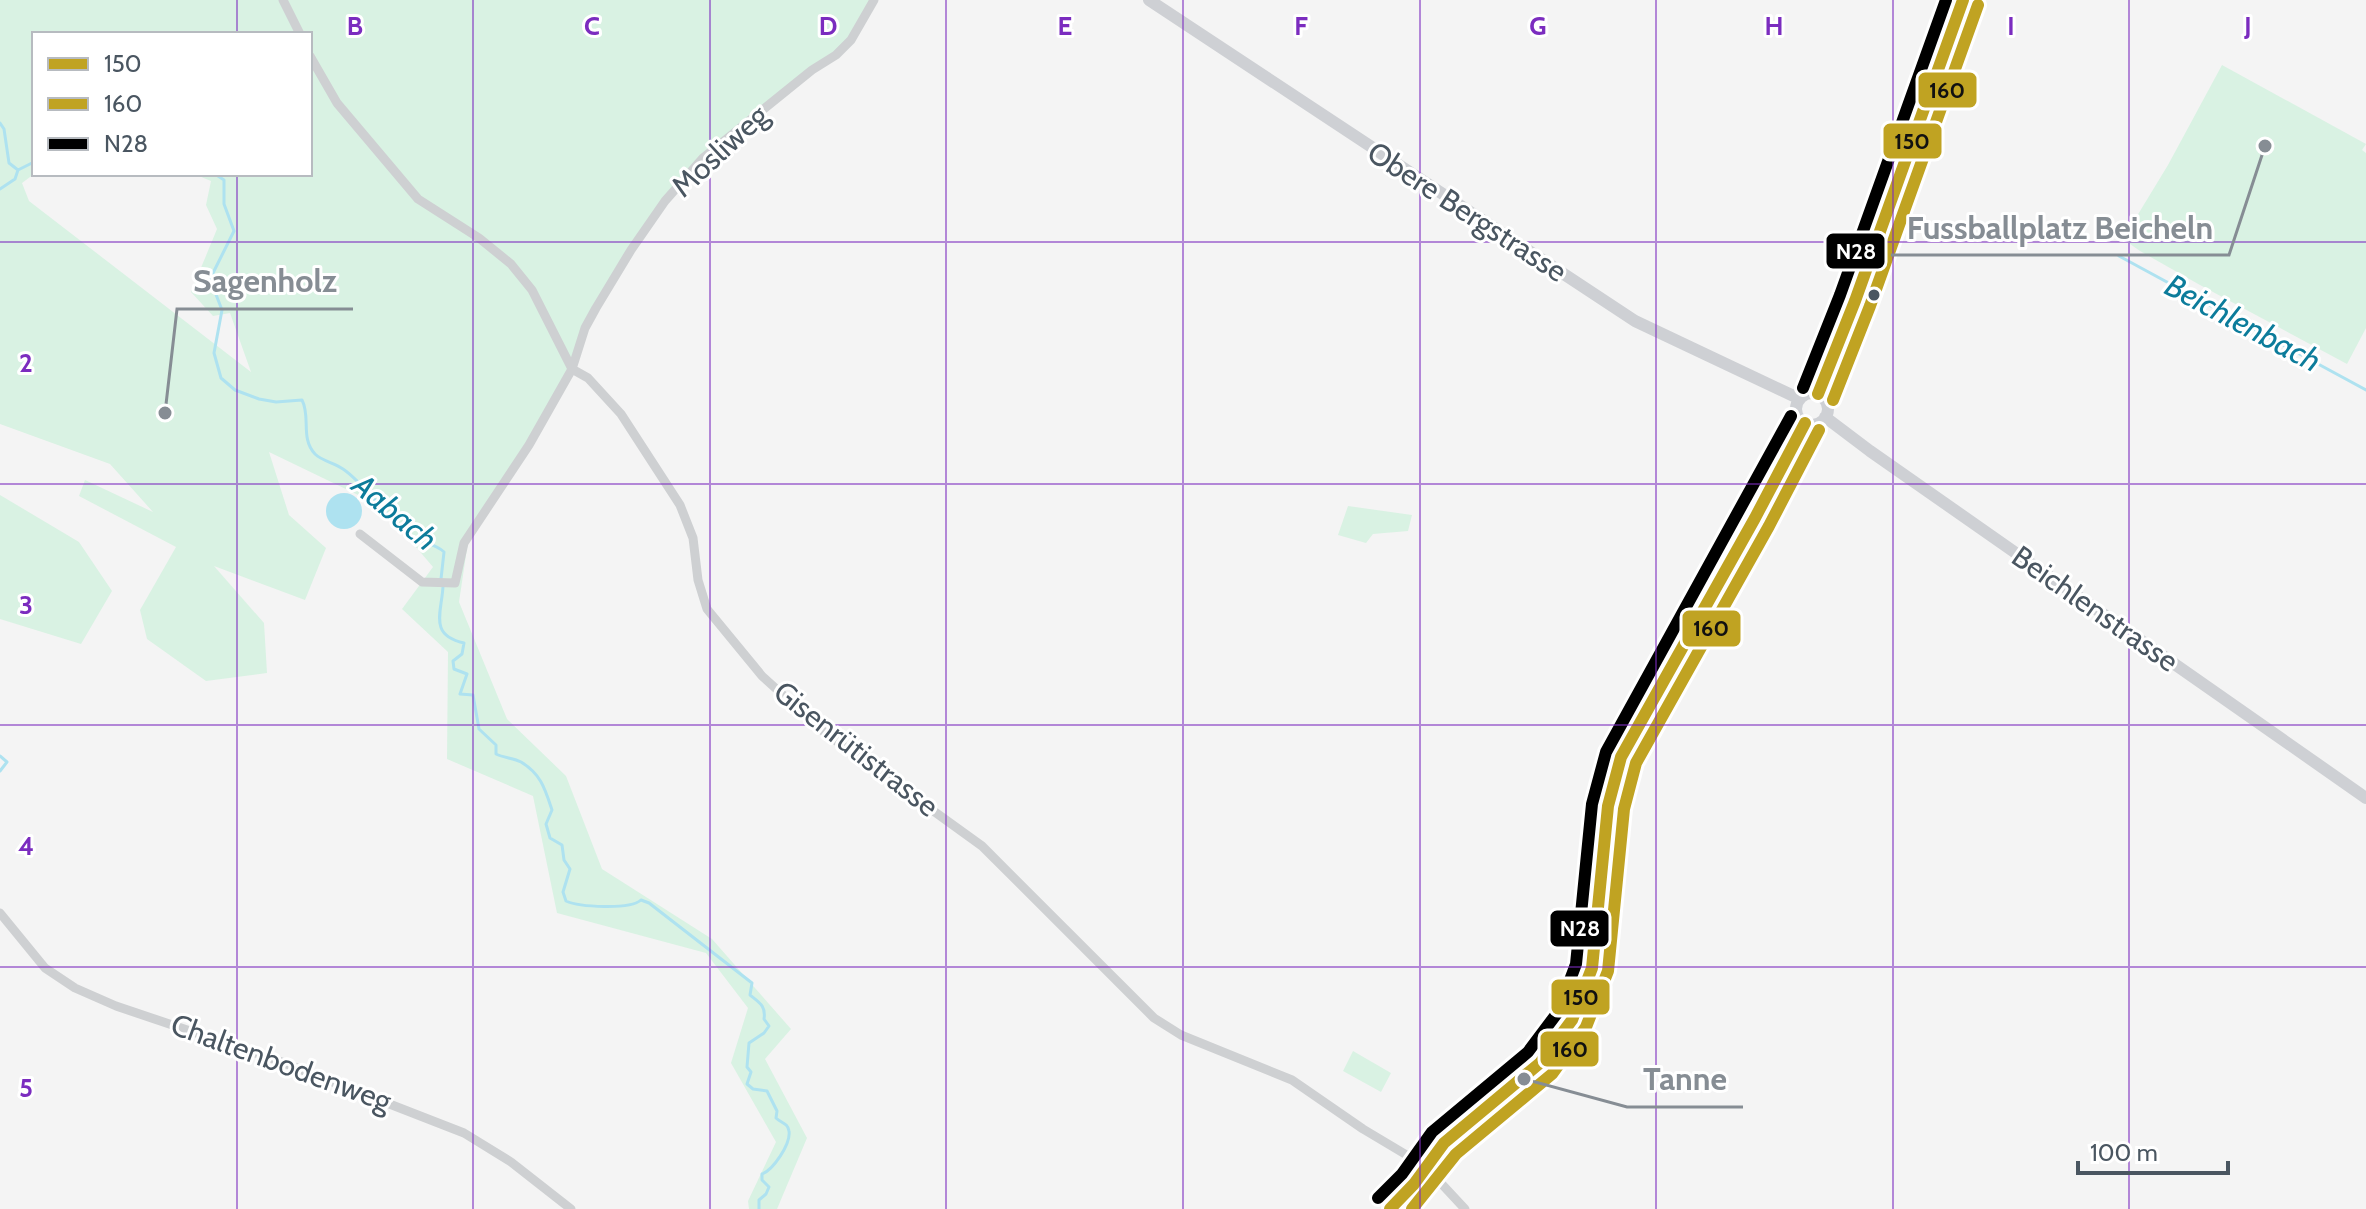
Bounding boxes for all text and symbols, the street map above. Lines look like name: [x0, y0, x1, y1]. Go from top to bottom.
text: B: [347, 10, 363, 42]
text: C: [584, 10, 600, 42]
text: D: [819, 10, 837, 42]
text: E: [1058, 10, 1072, 42]
text: F: [1294, 10, 1308, 42]
text: G: [1529, 10, 1547, 42]
text: H: [1765, 10, 1783, 42]
text: I: [2007, 10, 2015, 42]
text: J: [2243, 10, 2252, 42]
legend: [32, 32, 312, 176]
text: 150: [104, 49, 142, 78]
line badge: 160: [1917, 71, 1978, 109]
text: 160: [1929, 77, 1965, 104]
text: 160: [104, 89, 142, 118]
street label: Mosliweg: [664, 96, 776, 204]
line badge: 150: [1882, 122, 1943, 160]
text: 150: [1894, 128, 1930, 155]
text: N28: [104, 129, 148, 158]
street label: Obere Bergstrasse: [1361, 133, 1574, 290]
callout: Fussballplatz Beicheln: [1891, 199, 2229, 255]
text: Fussballplatz Beicheln: [1907, 208, 2213, 247]
line badge: N28: [1825, 232, 1886, 270]
text: N28: [1836, 238, 1876, 265]
callout: Sagenholz: [177, 253, 353, 309]
text: Sagenholz: [193, 261, 337, 300]
water label: Beichlenbach: [2159, 265, 2328, 380]
unlabelled marker: [1866, 287, 1882, 303]
text: 2: [19, 347, 33, 379]
water label: Aabach: [343, 464, 446, 558]
street label: Beichlenstrasse: [2005, 538, 2186, 680]
text: 3: [19, 589, 33, 621]
line badge: 160: [1681, 609, 1742, 648]
text: 160: [1693, 615, 1729, 642]
street label: Gisenrütistrasse: [767, 673, 946, 824]
text: 4: [18, 830, 34, 862]
line badge: N28: [1549, 909, 1610, 948]
text: N28: [1560, 915, 1600, 942]
line badge: 150: [1550, 978, 1611, 1016]
text: 150: [1563, 984, 1599, 1011]
street label: Chaltenbodenweg: [166, 1006, 397, 1120]
line badge: 160: [1539, 1030, 1600, 1068]
text: 160: [1552, 1036, 1588, 1063]
callout: Tanne: [1627, 1051, 1743, 1107]
text: Tanne: [1643, 1059, 1727, 1098]
text: 5: [19, 1072, 33, 1104]
scale bar: [2078, 1125, 2228, 1175]
text: 100 m: [2090, 1138, 2158, 1167]

